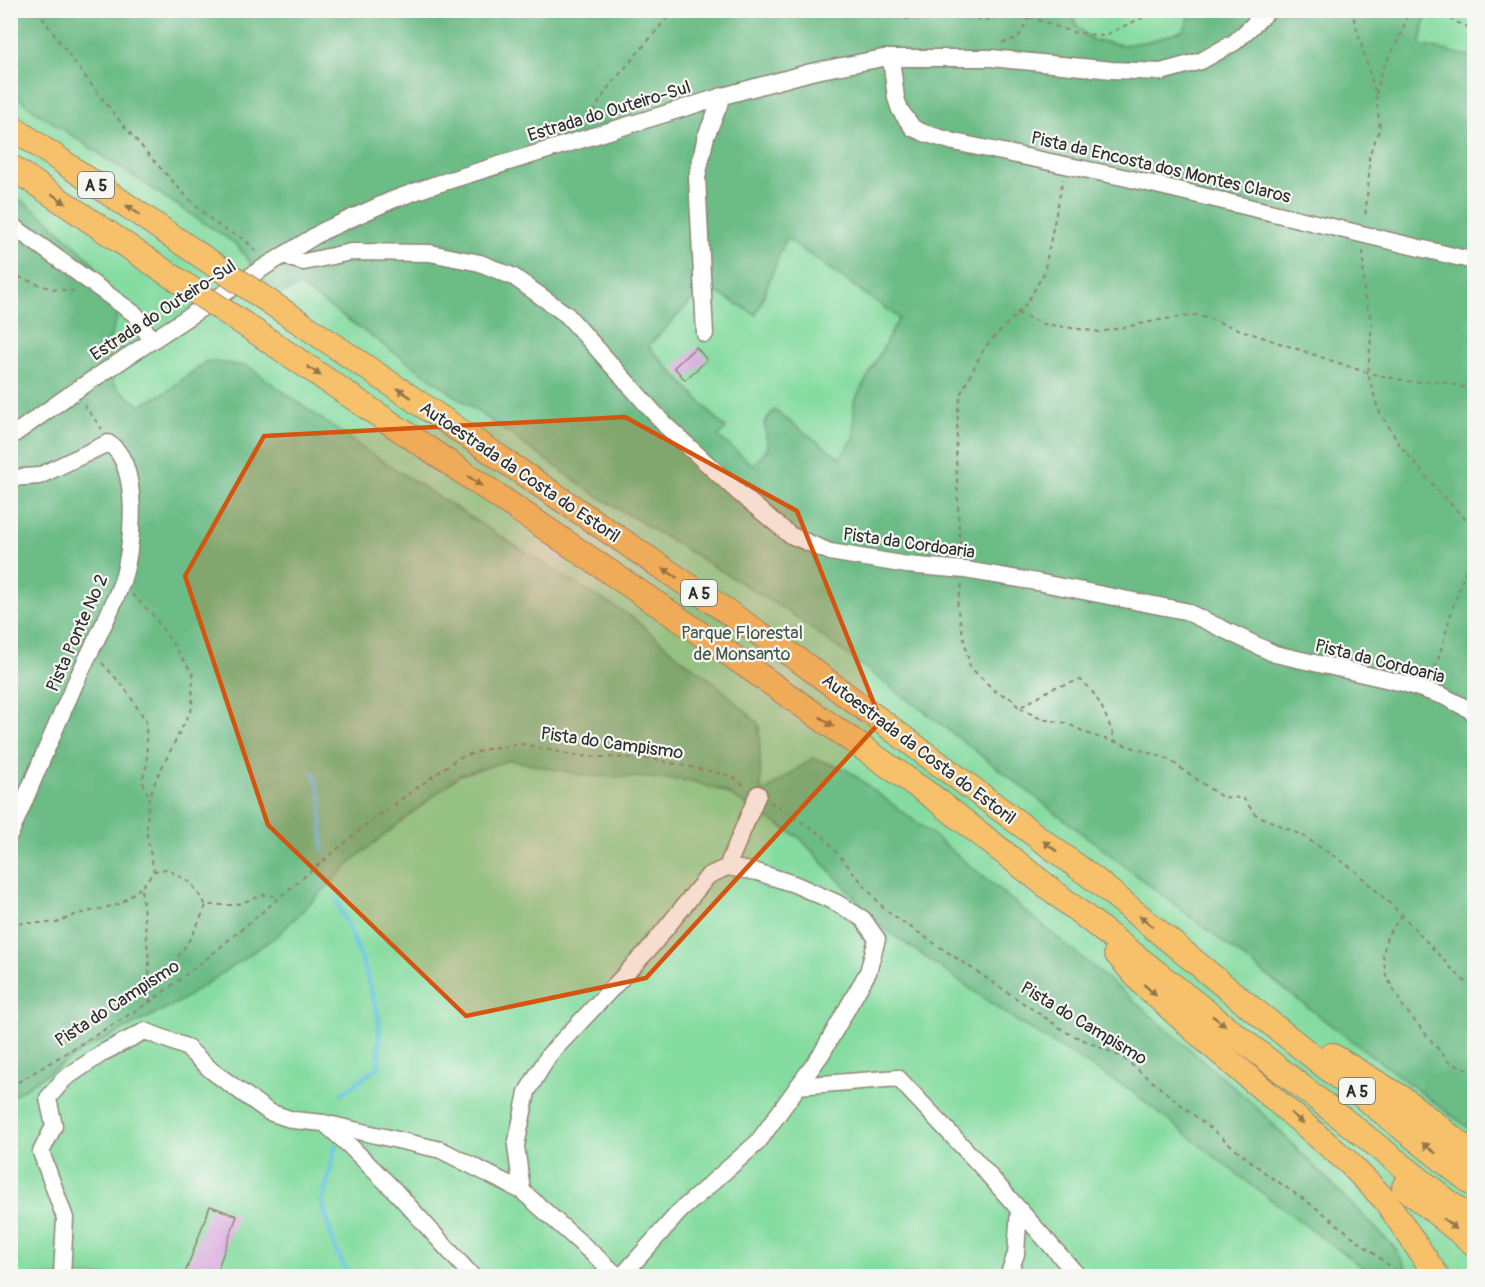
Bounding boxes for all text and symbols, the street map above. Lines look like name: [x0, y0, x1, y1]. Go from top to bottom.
street label: Estrada do Outeiro-Sul: [525, 76, 694, 147]
street label: Pista da Encosta dos Montes Claros: [1029, 126, 1293, 209]
road number: A 5: [78, 172, 114, 198]
one-way arrow: [51, 193, 67, 204]
one-way arrow: [126, 204, 142, 216]
street label: Estrada do Outeiro-Sul: [86, 255, 241, 366]
one-way arrow: [305, 365, 321, 377]
one-way arrow: [396, 388, 413, 399]
street label: Autoestrada da Costa do Estoril: [415, 397, 624, 548]
one-way arrow: [466, 475, 482, 487]
street label: Pista da Cordoaria: [841, 523, 976, 564]
one-way arrow: [663, 567, 679, 579]
street label: Pista Ponte Nº 2: [41, 571, 114, 695]
road number: A 5: [681, 580, 717, 606]
park label: Parque Florestal de Monsanto: [681, 622, 803, 666]
street label: Pista da Cordoaria: [1312, 634, 1447, 689]
street label: Autoestrada da Costa do Estoril: [817, 669, 1020, 830]
one-way arrow: [819, 716, 835, 728]
street label: Pista do Campismo: [539, 722, 685, 765]
one-way arrow: [1043, 841, 1058, 853]
one-way arrow: [1138, 915, 1154, 928]
street label: Pista do Campismo: [51, 954, 184, 1052]
street label: Pista do Campismo: [1016, 977, 1151, 1070]
one-way arrow: [1142, 983, 1157, 996]
one-way arrow: [1212, 1015, 1227, 1027]
road number: A 5: [1339, 1078, 1375, 1104]
one-way arrow: [1289, 1111, 1305, 1124]
one-way arrow: [1421, 1143, 1436, 1155]
one-way arrow: [1442, 1218, 1457, 1230]

